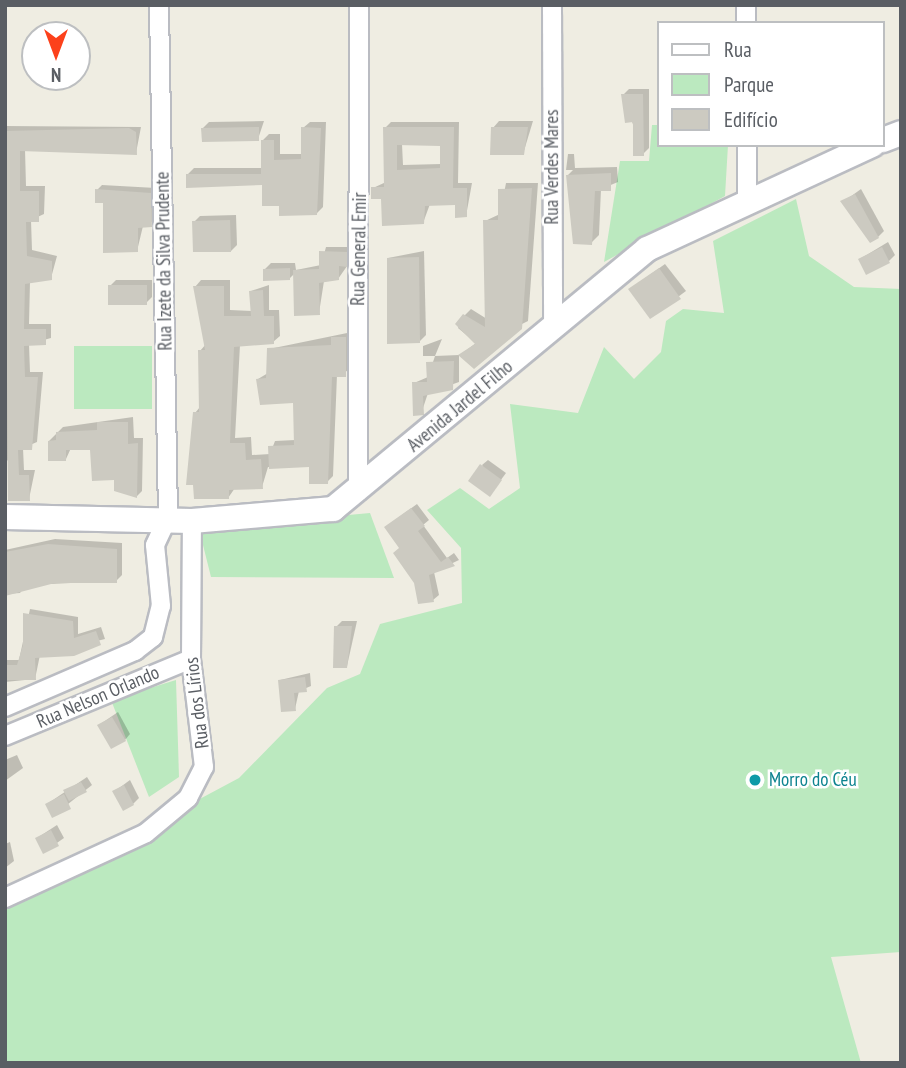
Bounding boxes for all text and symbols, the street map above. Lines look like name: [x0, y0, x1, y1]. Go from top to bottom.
north arrow: [21, 21, 91, 91]
legend: [657, 21, 885, 147]
text: Rua: [724, 36, 752, 63]
text: N: [51, 63, 61, 87]
text: Parque: [724, 71, 774, 98]
text: Edifício: [724, 106, 778, 133]
street label: Rua Verdes Mares: [541, 109, 563, 225]
street label: Rua Izete da Silva Prudente: [151, 171, 177, 351]
street label: Rua General Emir: [347, 192, 371, 306]
street label: Avenida Jardel Filho: [403, 355, 517, 457]
street label: Rua dos Lírios: [180, 656, 214, 750]
street label: Rua Nelson Orlando: [33, 661, 163, 733]
place label: Morro do Céu: [769, 769, 857, 791]
marker: Morro do Céu: [747, 772, 763, 788]

